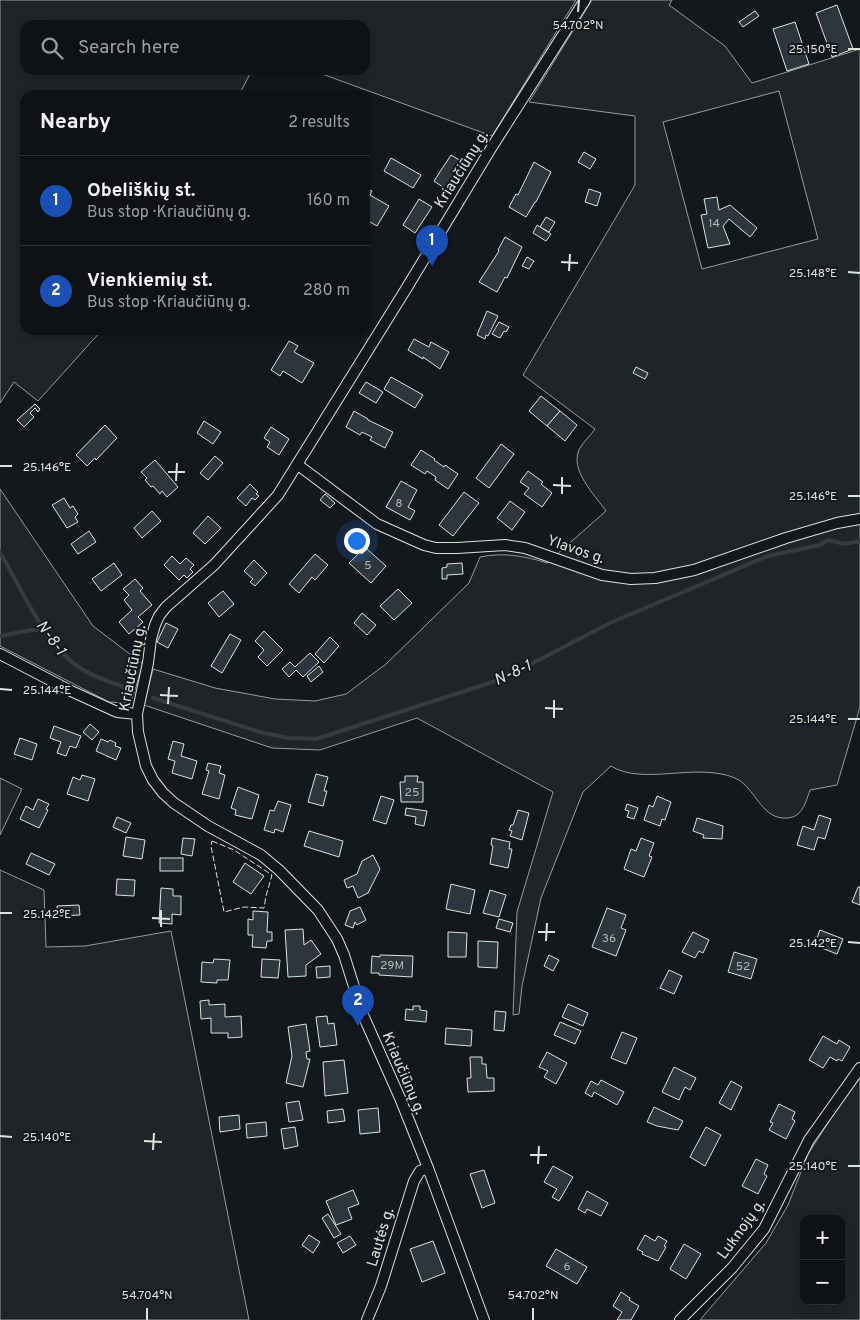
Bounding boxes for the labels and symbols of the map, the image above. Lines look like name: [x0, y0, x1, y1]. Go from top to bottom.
text: 54.702°N: [553, 18, 603, 34]
text: 25.150°E: [788, 42, 838, 58]
street label: Kriaučiūnų g.: [431, 127, 494, 212]
house number: 14: [708, 216, 720, 232]
pin: 1: [416, 225, 448, 266]
text: 25.148°E: [789, 266, 837, 282]
text: 25.146°E: [23, 460, 71, 476]
text: 25.146°E: [789, 489, 837, 505]
house number: 8: [395, 496, 403, 512]
your location: [344, 528, 370, 554]
street label: Ylavos g.: [544, 532, 607, 569]
house number: 5: [364, 558, 372, 574]
water label: N-8-1: [31, 617, 70, 660]
street label: Kriaučiūnų g.: [116, 623, 151, 713]
water label: N-8-1: [491, 656, 535, 691]
text: 25.144°E: [23, 683, 71, 699]
text: 25.144°E: [789, 712, 837, 728]
house number: 25: [405, 785, 419, 801]
text: 25.142°E: [23, 907, 71, 923]
house number: 36: [602, 931, 616, 947]
text: 25.142°E: [789, 936, 837, 952]
house number: 29M: [380, 958, 404, 974]
house number: 52: [736, 959, 750, 975]
pin: 2: [342, 985, 374, 1026]
street label: Kriaučiūnų g.: [377, 1029, 429, 1118]
text: 25.140°E: [23, 1130, 71, 1146]
text: 25.140°E: [789, 1159, 837, 1175]
street label: Luknojų g.: [714, 1196, 770, 1264]
street label: Lautės g.: [364, 1206, 399, 1269]
house number: 6: [563, 1259, 571, 1275]
text: 54.704°N: [121, 1288, 173, 1304]
text: 54.702°N: [508, 1288, 558, 1304]

